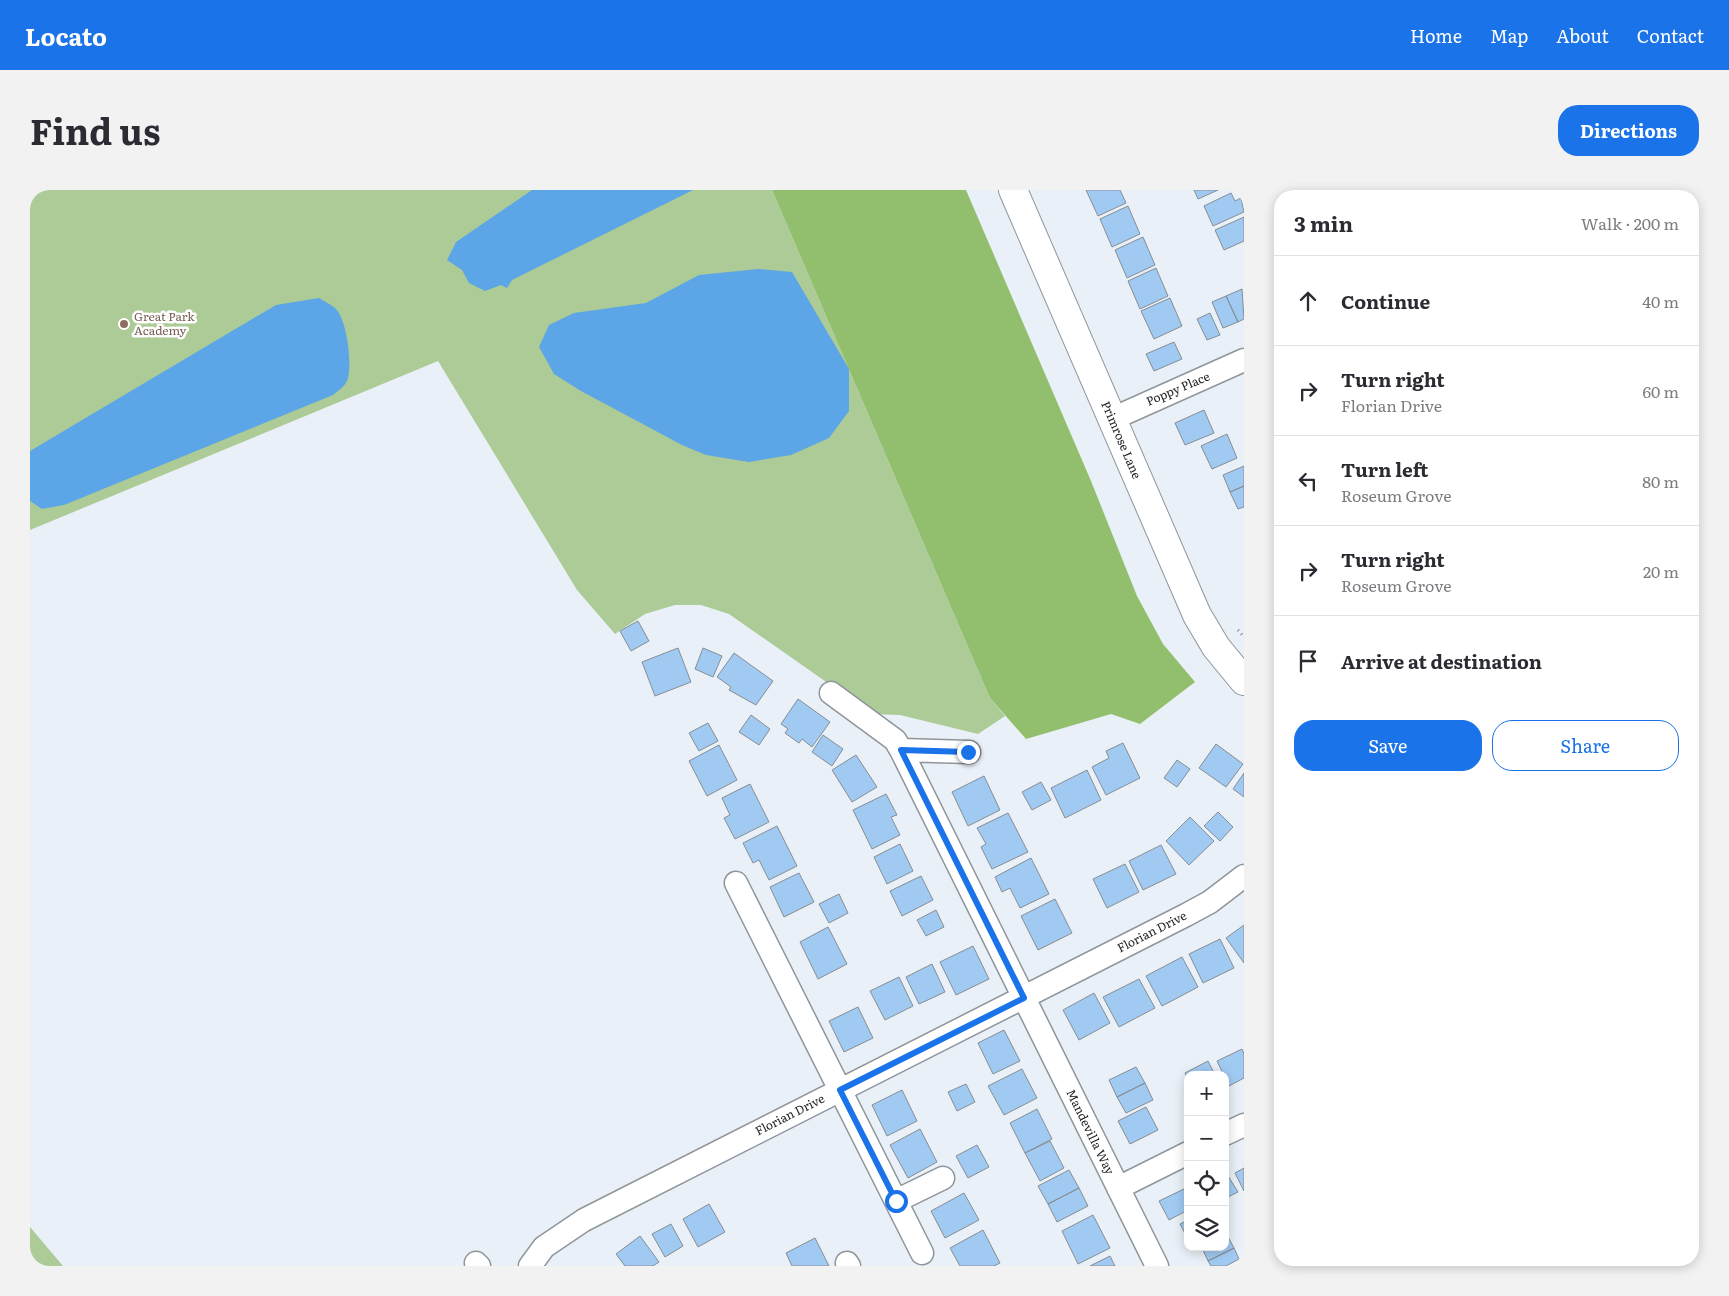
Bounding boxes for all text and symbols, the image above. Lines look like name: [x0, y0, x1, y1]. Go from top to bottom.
text: Locato: [25, 18, 107, 53]
text: Home: [1410, 22, 1462, 49]
text: Map: [1490, 22, 1528, 49]
text: About: [1556, 22, 1609, 49]
text: Contact: [1637, 22, 1704, 49]
text: Find us: [30, 104, 160, 156]
button: Directions: [1558, 105, 1699, 156]
text: 3 min: [1294, 207, 1353, 238]
text: Walk · 200 m: [1581, 211, 1679, 235]
icon: ahead: [1294, 287, 1322, 315]
text: Continue: [1341, 287, 1430, 315]
text: 40 m: [1642, 289, 1679, 313]
place label: Great Park Academy: [134, 307, 195, 339]
marker: Great Park Academy: [118, 318, 130, 330]
text: Turn right: [1341, 365, 1445, 393]
street label: Poppy Place: [1143, 367, 1212, 410]
icon: right: [1294, 377, 1322, 405]
text: 60 m: [1642, 379, 1679, 403]
text: Florian Drive: [1341, 393, 1442, 417]
street label: Primrose Lane: [1097, 398, 1146, 481]
text: Turn left: [1341, 455, 1428, 483]
icon: left: [1294, 467, 1322, 495]
text: 80 m: [1642, 469, 1679, 493]
text: Roseum Grove: [1341, 483, 1452, 507]
text: Turn right: [1341, 545, 1445, 573]
icon: right: [1294, 557, 1322, 585]
text: 20 m: [1643, 559, 1679, 583]
text: Roseum Grove: [1341, 573, 1452, 597]
icon: arrive: [1294, 647, 1322, 675]
text: Arrive at destination: [1341, 647, 1542, 675]
button: Save: [1294, 720, 1482, 771]
button: Share: [1492, 720, 1679, 771]
route end: [957, 741, 980, 764]
street label: Florian Drive: [1114, 906, 1189, 956]
map controls: [1184, 1071, 1229, 1251]
button: +: [1184, 1071, 1229, 1116]
street label: Mandevilla Way: [1062, 1086, 1119, 1177]
street label: Florian Drive: [752, 1089, 827, 1139]
button: −: [1184, 1116, 1229, 1161]
button: locate: [1184, 1161, 1229, 1206]
route start: [885, 1190, 908, 1213]
button: layers: [1184, 1206, 1229, 1251]

